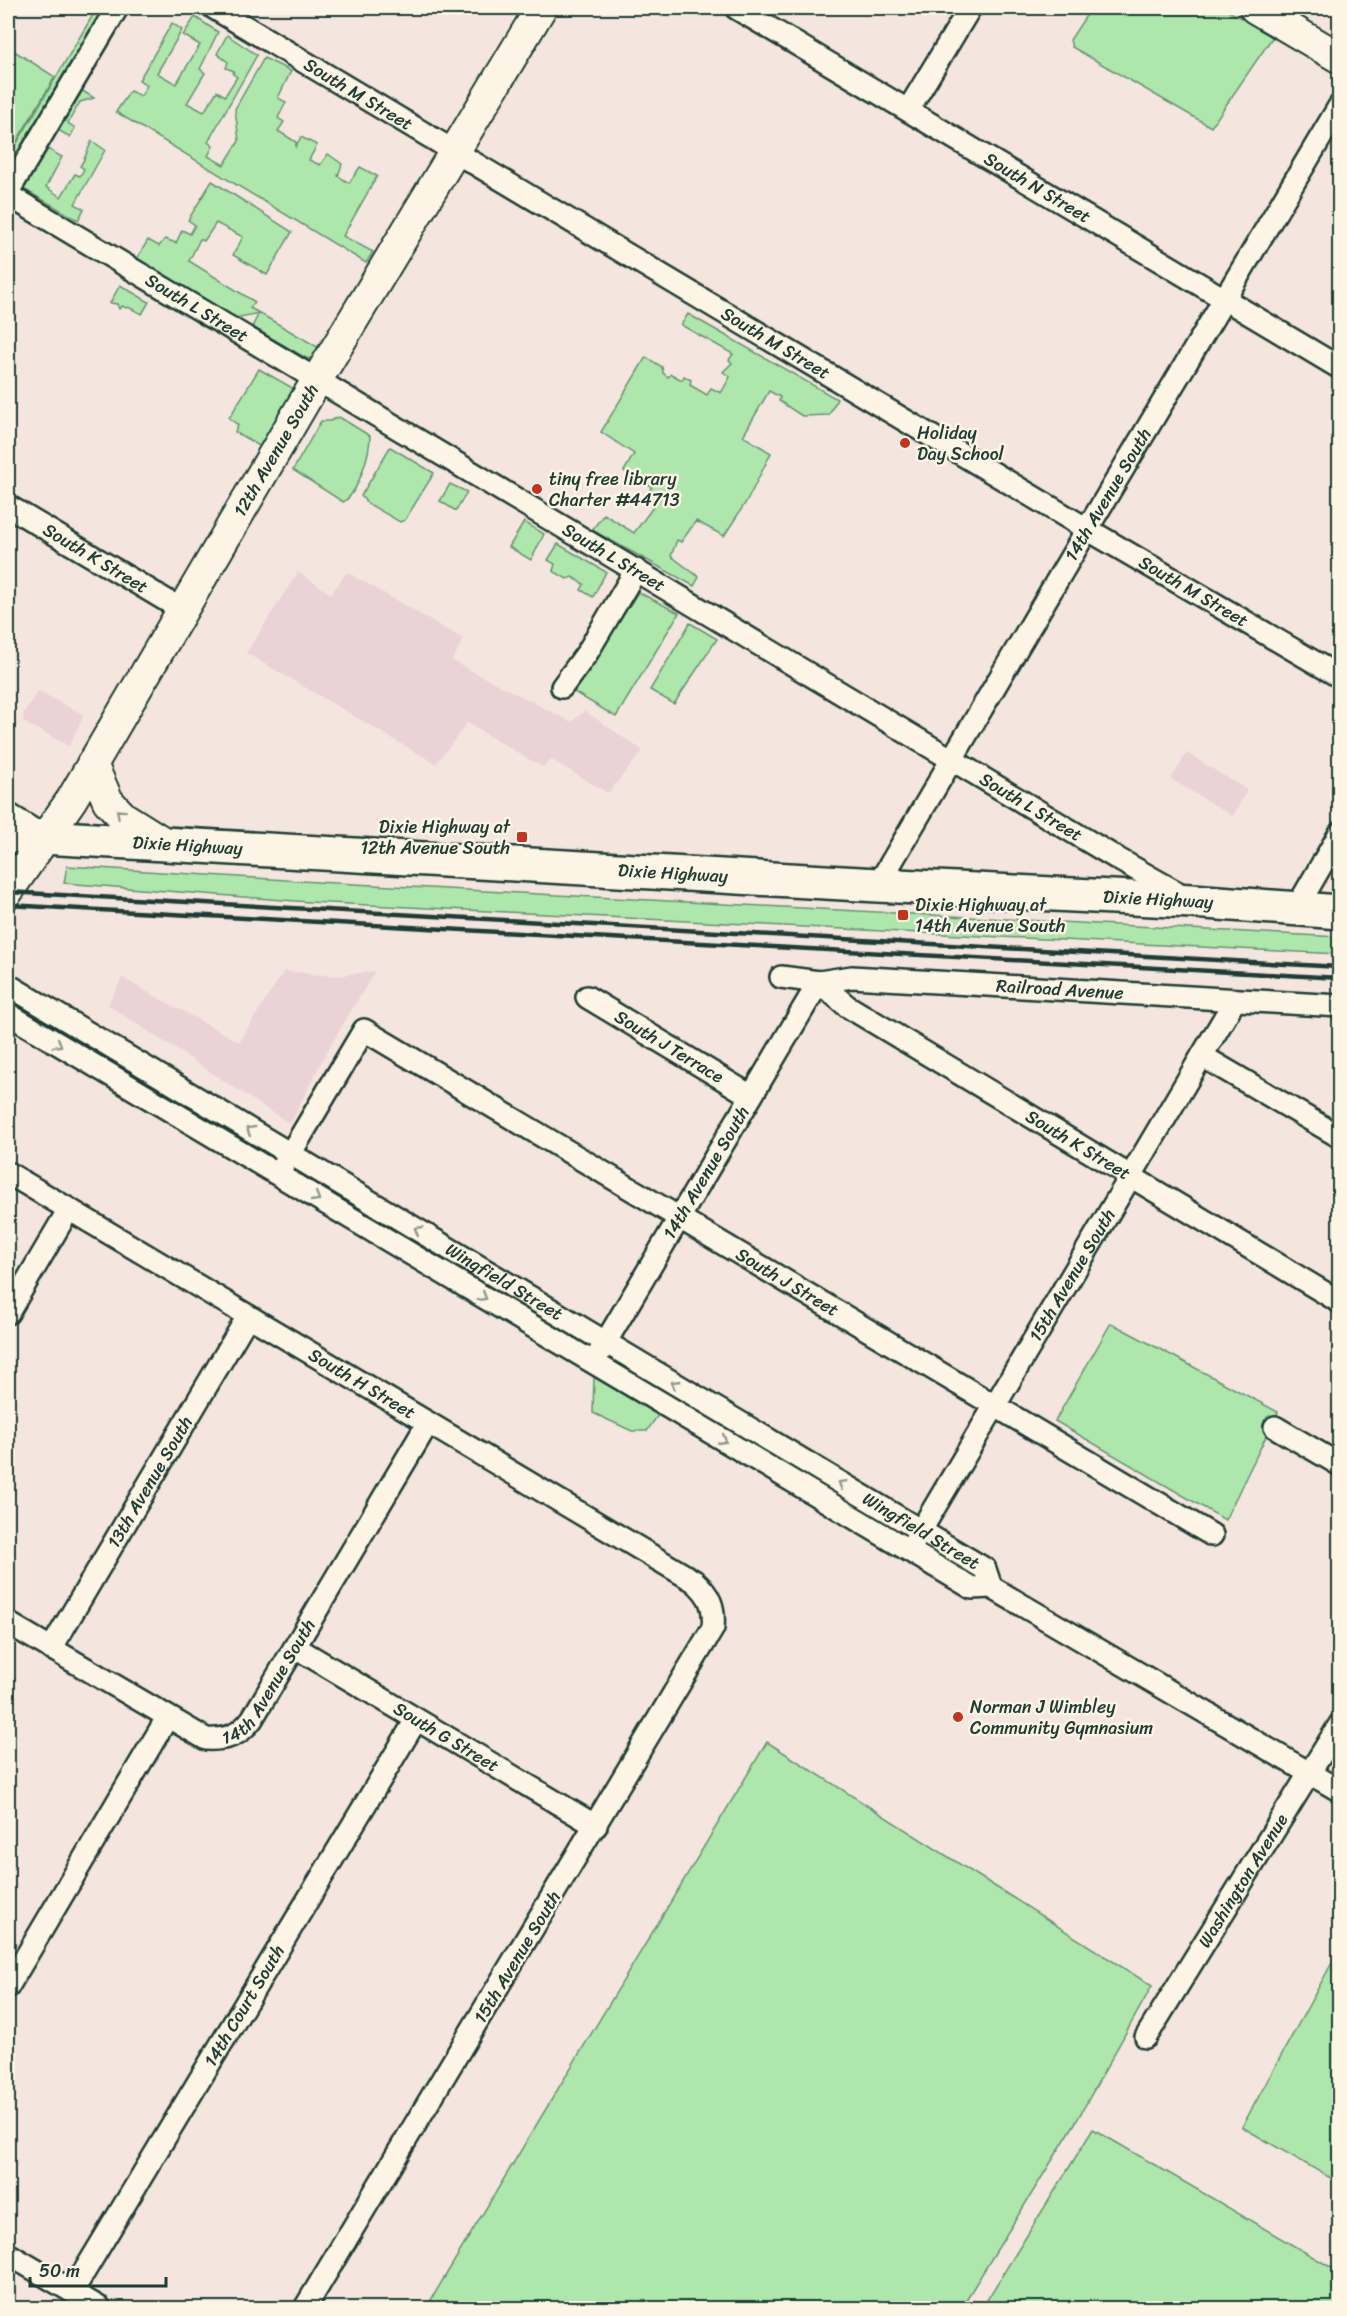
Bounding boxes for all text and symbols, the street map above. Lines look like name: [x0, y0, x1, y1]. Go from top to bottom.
street label: South M Street: [297, 49, 419, 139]
street label: South N Street: [978, 143, 1097, 232]
street label: South L Street: [139, 264, 255, 351]
street label: South M Street: [715, 298, 837, 388]
street label: 12th Avenue South: [224, 378, 327, 523]
place label: Holiday Day School: [917, 417, 1005, 470]
street label: 14th Avenue South: [1056, 422, 1160, 568]
marker: Holiday Day School: [898, 436, 912, 450]
place label: tiny free library Charter #44713: [549, 463, 680, 516]
marker: tiny free library Charter #44713: [530, 482, 544, 496]
street label: South K Street: [37, 514, 155, 602]
street label: South L Street: [556, 514, 672, 601]
street label: South M Street: [1132, 546, 1255, 636]
street label: South L Street: [973, 763, 1089, 850]
one-way arrow: [116, 809, 127, 820]
place label: Dixie Highway at 12th Avenue South: [360, 811, 511, 864]
street label: Dixie Highway: [132, 826, 244, 865]
marker: Dixie Highway at 12th Avenue South: [515, 830, 529, 844]
street label: Dixie Highway: [617, 854, 730, 892]
street label: Dixie Highway: [1102, 880, 1215, 919]
place label: Dixie Highway at 14th Avenue South: [915, 889, 1065, 942]
marker: Dixie Highway at 14th Avenue South: [896, 908, 910, 922]
street label: Railroad Avenue: [995, 970, 1125, 1009]
street label: South J Terrace: [608, 1001, 731, 1092]
one-way arrow: [52, 1037, 62, 1049]
street label: 14th Avenue South: [654, 1100, 758, 1246]
street label: South K Street: [1019, 1101, 1137, 1189]
one-way arrow: [246, 1125, 256, 1137]
one-way arrow: [310, 1190, 320, 1202]
street label: 15th Avenue South: [1020, 1202, 1124, 1348]
one-way arrow: [414, 1225, 424, 1237]
street label: Wingfield Street: [439, 1234, 569, 1329]
street label: South J Street: [729, 1239, 845, 1326]
one-way arrow: [477, 1290, 487, 1302]
street label: South H Street: [302, 1339, 422, 1428]
one-way arrow: [671, 1379, 681, 1391]
street label: 13th Avenue South: [98, 1410, 202, 1554]
one-way arrow: [717, 1433, 727, 1444]
one-way arrow: [838, 1480, 848, 1491]
street label: Wingfield Street: [856, 1483, 986, 1579]
street label: 14th Avenue South: [218, 1613, 324, 1754]
place label: Norman J Wimbley Community Gymnasium: [970, 1691, 1153, 1744]
street label: South G Street: [387, 1693, 506, 1781]
marker: Norman J Wimbley Community Gymnasium: [951, 1710, 965, 1724]
street label: Washington Avenue: [1189, 1807, 1297, 1954]
street label: 15th Avenue South: [465, 1884, 569, 2030]
street label: 14th Court South: [195, 1938, 293, 2073]
scale bar: [30, 2250, 166, 2288]
text: 50 m: [39, 2255, 80, 2287]

